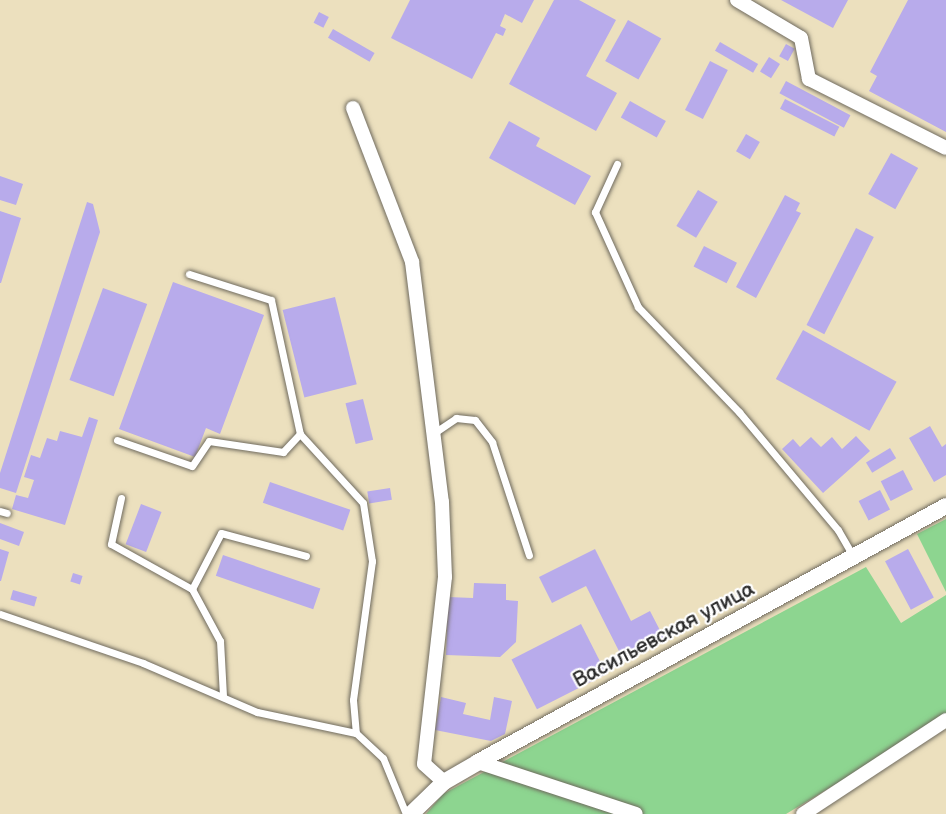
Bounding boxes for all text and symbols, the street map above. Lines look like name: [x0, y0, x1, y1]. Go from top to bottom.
street label: Васильевская улица: [569, 577, 759, 693]

